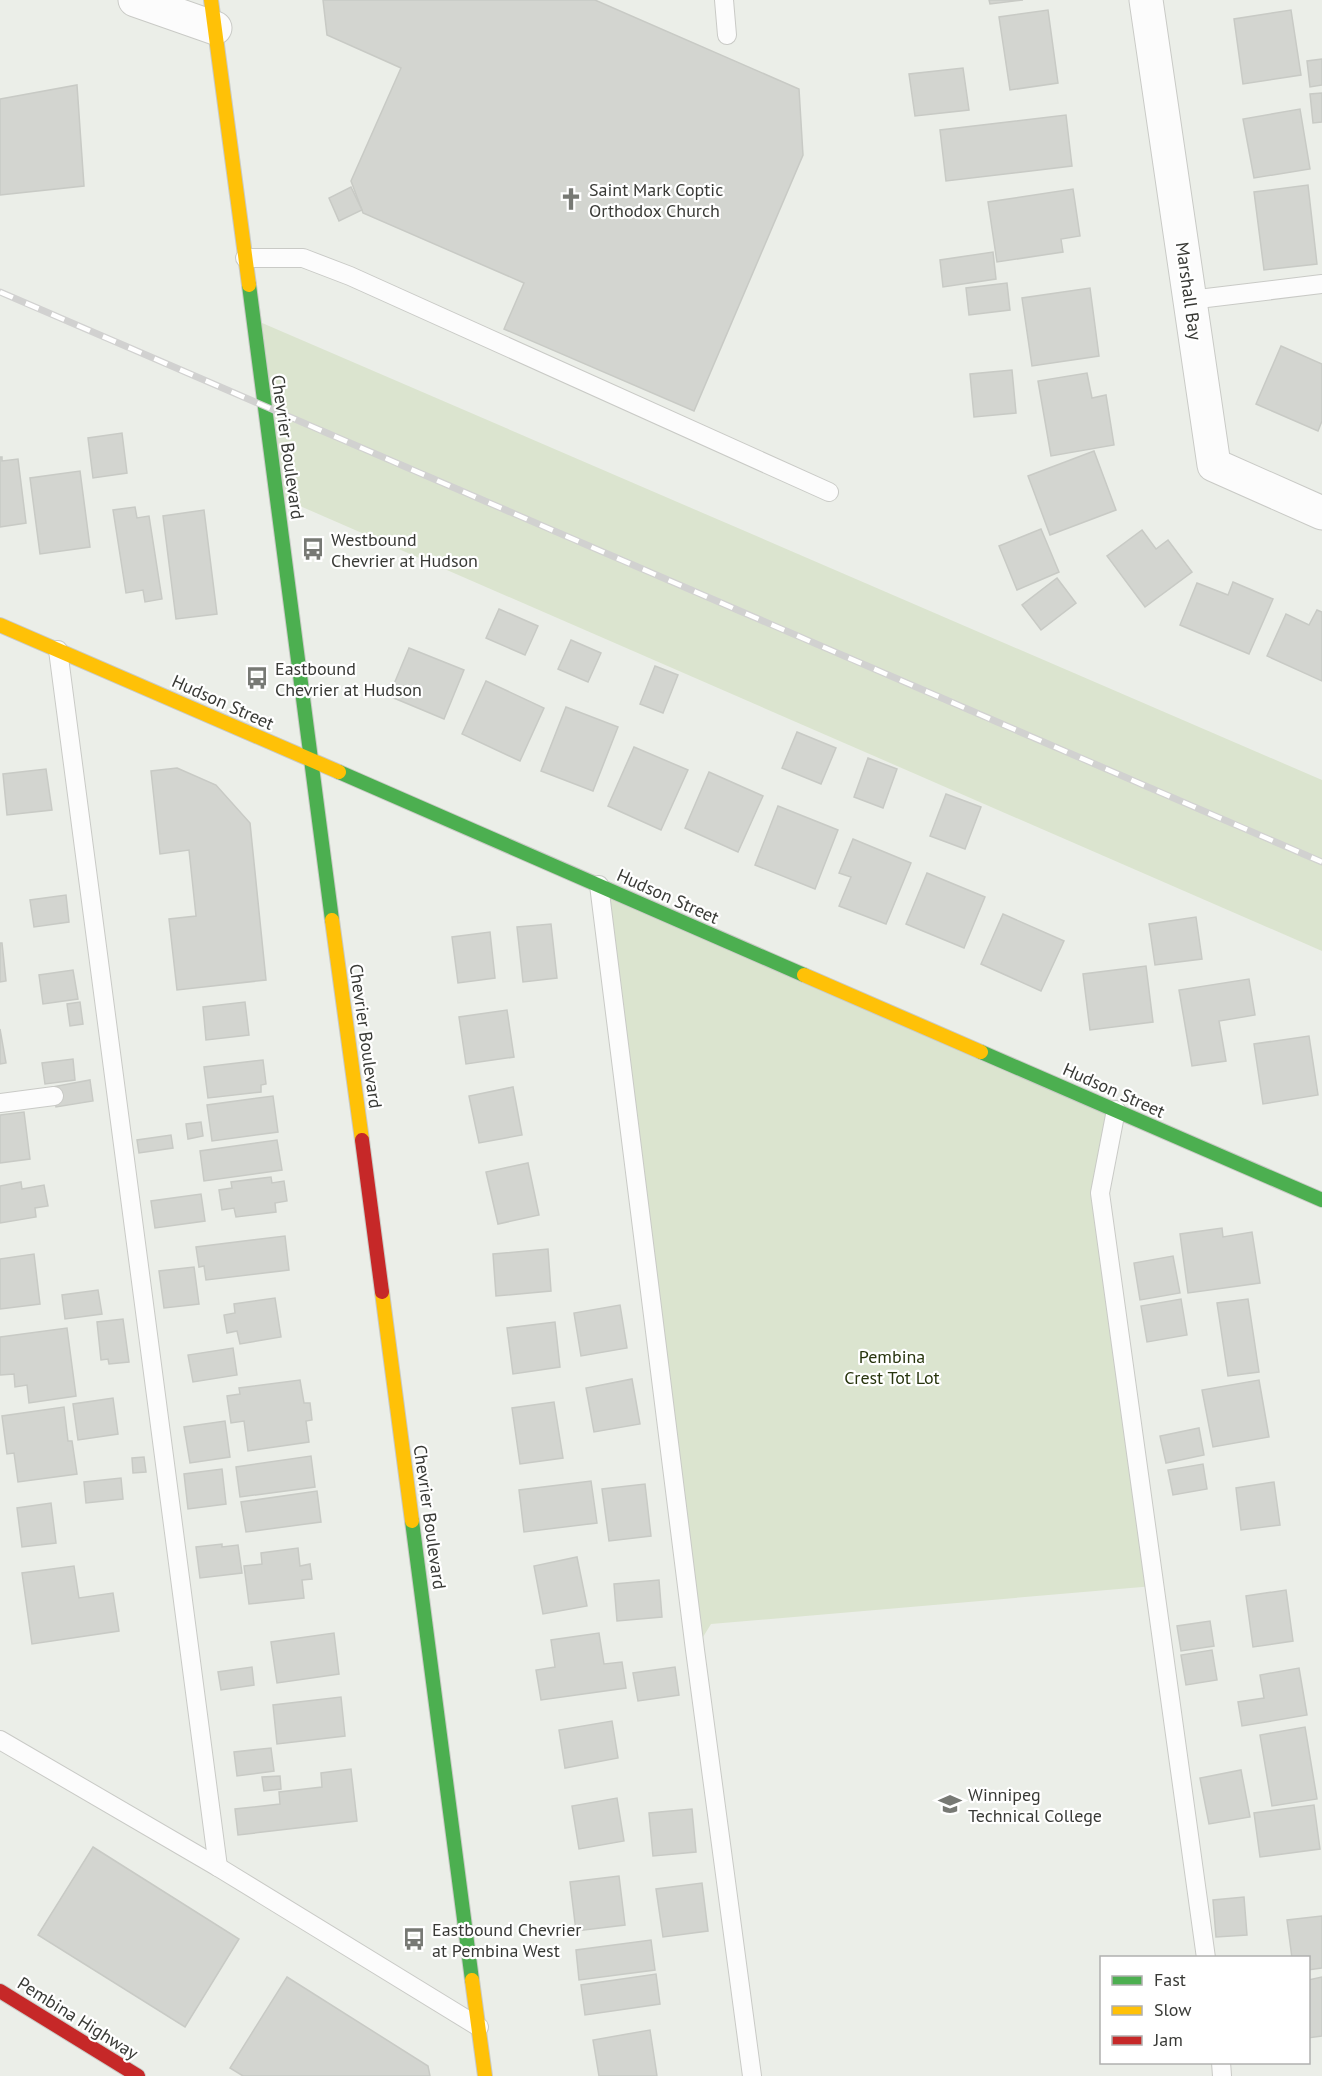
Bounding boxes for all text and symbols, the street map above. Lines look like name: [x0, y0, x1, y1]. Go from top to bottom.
place label: Saint Mark Coptic Orthodox Church: [589, 178, 723, 222]
church icon: Saint Mark Coptic Orthodox Church: [558, 186, 584, 212]
street label: Marshall Bay: [1171, 240, 1207, 342]
street label: Chevrier Boulevard: [266, 373, 310, 521]
place label: Westbound Chevrier at Hudson: [331, 528, 478, 572]
bus stop icon: Westbound Chevrier at Hudson: [300, 536, 326, 562]
place label: Eastbound Chevrier at Hudson: [275, 657, 422, 701]
bus stop icon: Eastbound Chevrier at Hudson: [244, 665, 270, 691]
street label: Hudson Street: [168, 669, 278, 735]
street label: Hudson Street: [613, 863, 723, 929]
street label: Chevrier Boulevard: [344, 962, 388, 1110]
street label: Hudson Street: [1059, 1057, 1169, 1123]
park label: Pembina Crest Tot Lot: [844, 1345, 940, 1389]
street label: Chevrier Boulevard: [408, 1443, 452, 1591]
place label: Winnipeg Technical College: [968, 1783, 1102, 1827]
school or university icon: Winnipeg Technical College: [937, 1791, 963, 1817]
place label: Eastbound Chevrier at Pembina West: [432, 1918, 581, 1962]
bus stop icon: Eastbound Chevrier at Pembina West: [401, 1926, 427, 1952]
legend: [1100, 1956, 1310, 2064]
text: Fast: [1154, 1968, 1186, 1991]
street label: Pembina Highway: [13, 1972, 143, 2065]
text: Slow: [1154, 1998, 1192, 2021]
text: Jam: [1153, 2028, 1183, 2051]

